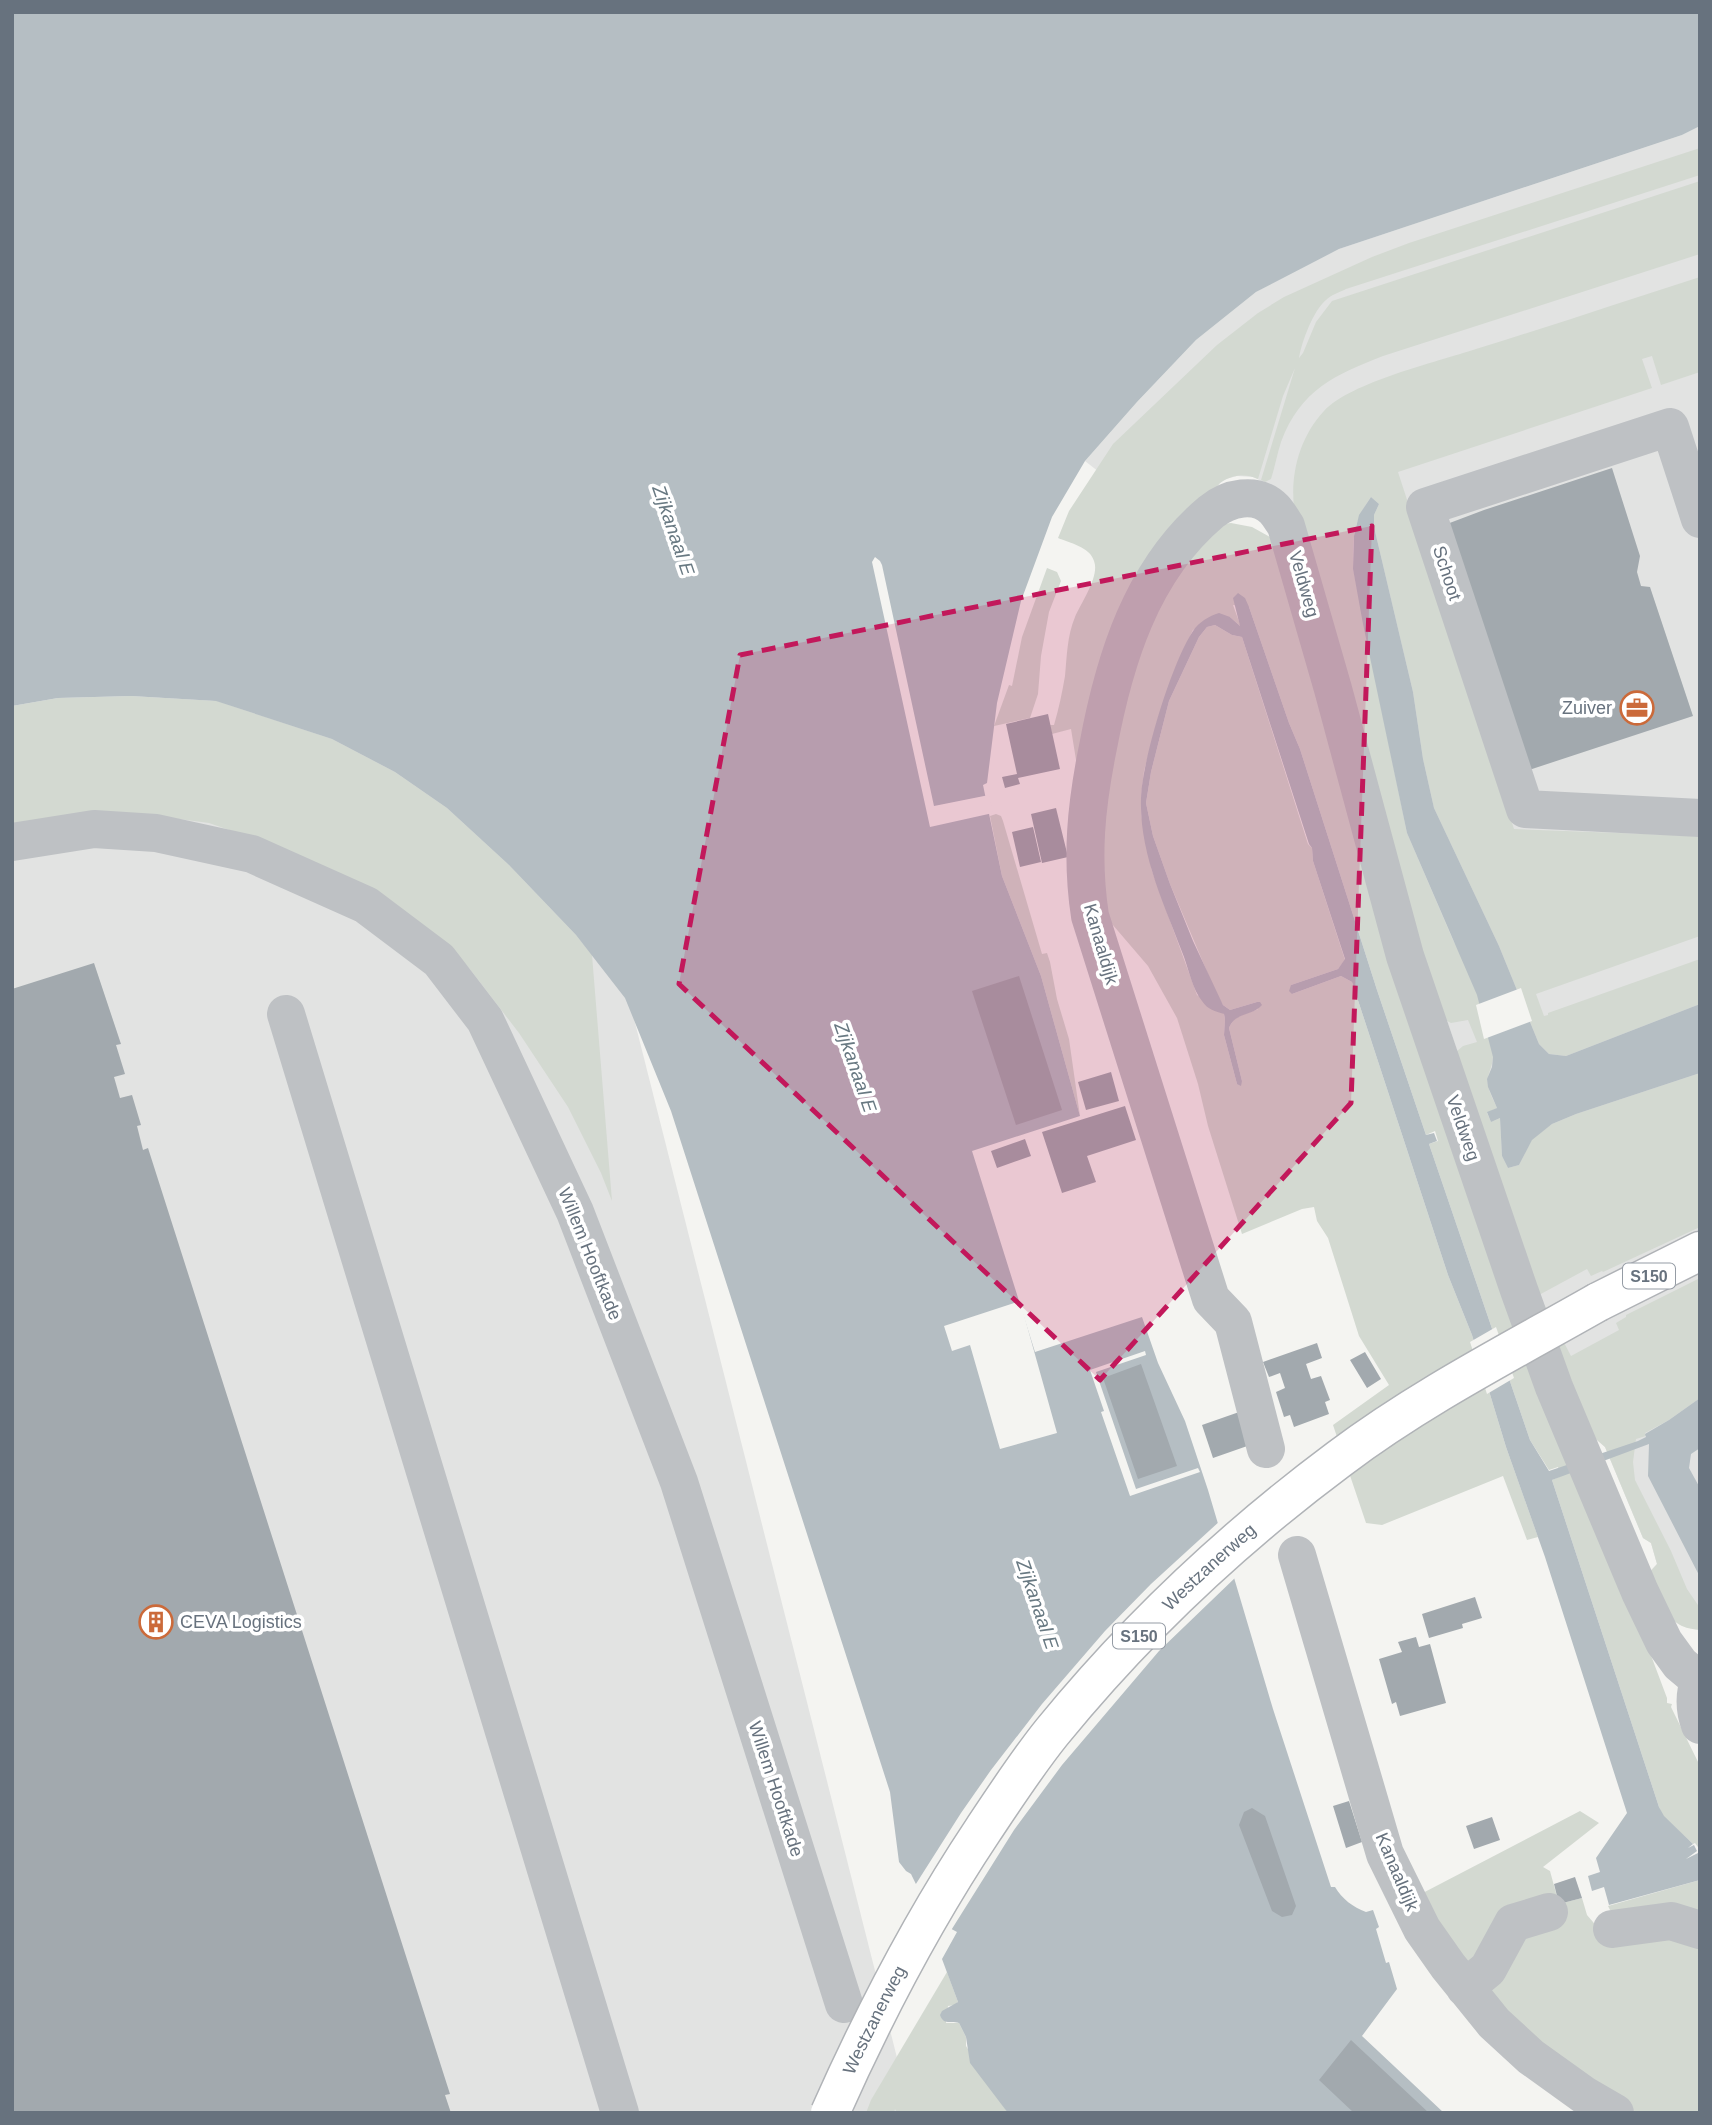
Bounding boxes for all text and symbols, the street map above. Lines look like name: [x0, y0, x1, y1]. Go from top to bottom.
water label: Zijkanaal E: [648, 481, 699, 578]
street label: Schoot: [1429, 543, 1465, 603]
street label: Veldweg: [1285, 549, 1323, 619]
office icon: Zuiver: [1618, 689, 1656, 727]
place label: Zuiver: [1562, 698, 1612, 718]
street label: Kanaaldijk: [1080, 901, 1122, 988]
water label: Zijkanaal E: [830, 1018, 881, 1115]
street label: Veldweg: [1442, 1093, 1484, 1163]
street label: Willem Hooftkade: [554, 1185, 626, 1323]
road number: S150: [1623, 1264, 1675, 1288]
street label: Westzanerweg: [1159, 1520, 1260, 1615]
water label: Zijkanaal E: [1012, 1555, 1063, 1652]
building icon: CEVA Logistics: [137, 1603, 175, 1641]
place label: CEVA Logistics: [180, 1612, 302, 1632]
road number: S150: [1113, 1624, 1165, 1648]
street label: Willem Hooftkade: [745, 1719, 807, 1859]
street label: Kanaaldijk: [1372, 1830, 1423, 1915]
street label: Westzanerweg: [839, 1962, 910, 2077]

